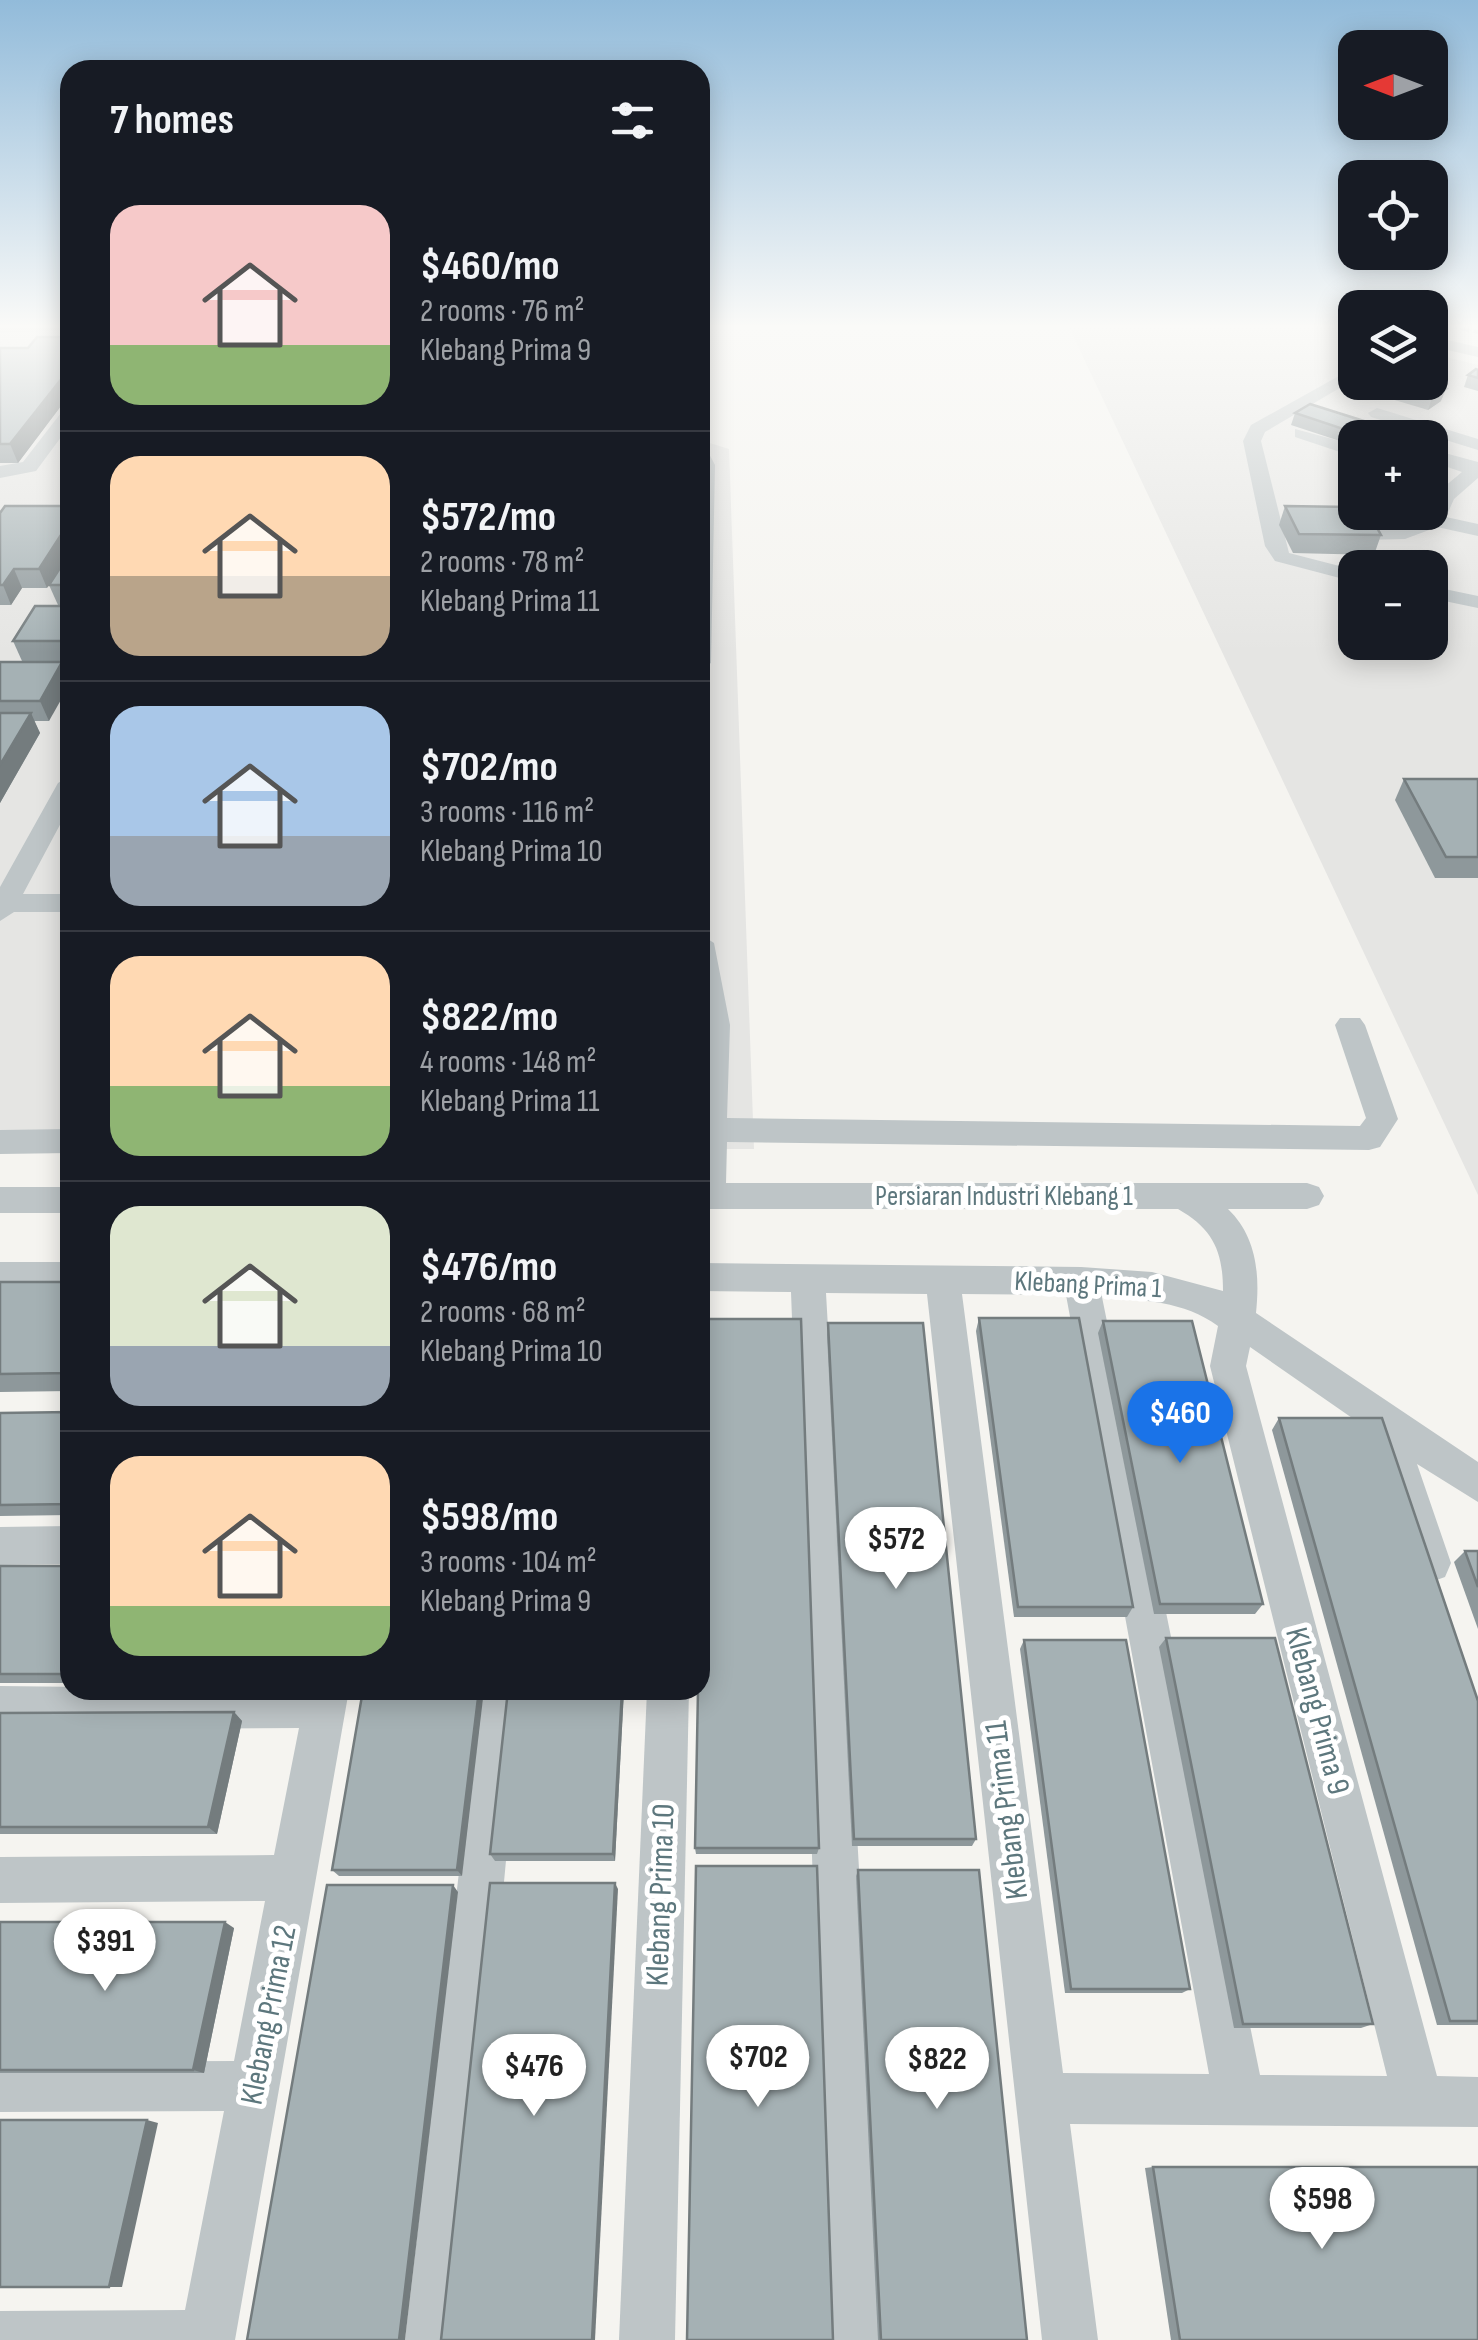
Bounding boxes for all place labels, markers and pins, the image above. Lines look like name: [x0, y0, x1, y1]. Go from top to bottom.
pin: $460: [1121, 1381, 1239, 1466]
pin: $572: [837, 1507, 955, 1592]
pin: $391: [46, 1909, 164, 1994]
pin: $702: [699, 2025, 817, 2110]
pin: $822: [878, 2027, 996, 2112]
pin: $476: [475, 2034, 593, 2119]
pin: $598: [1263, 2167, 1381, 2252]

